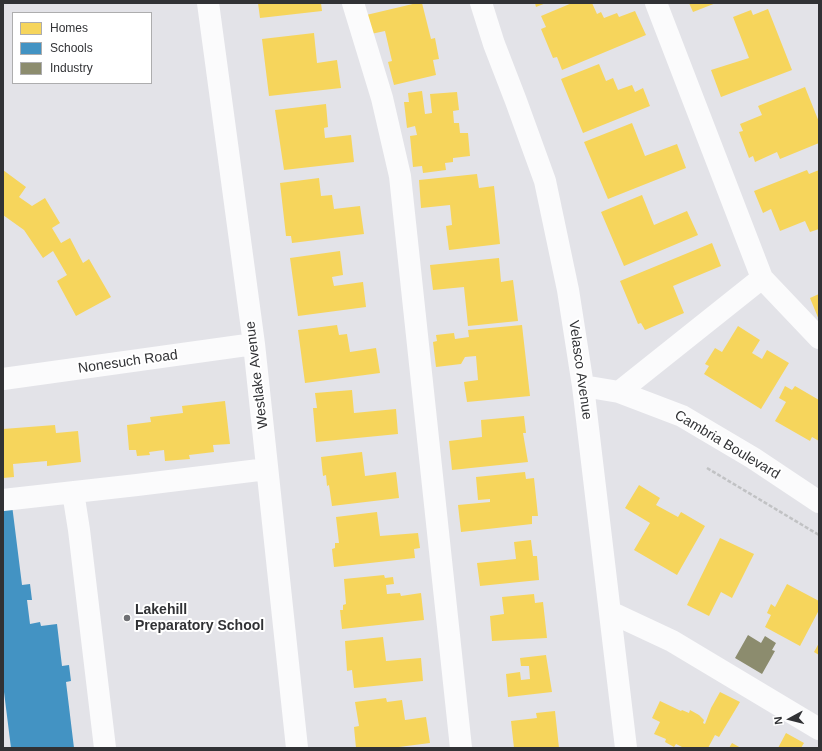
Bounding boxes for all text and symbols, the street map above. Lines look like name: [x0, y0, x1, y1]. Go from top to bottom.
legend: [12, 12, 152, 84]
text: Homes: [50, 21, 88, 35]
text: Schools: [50, 41, 93, 55]
text: Industry: [50, 61, 93, 75]
street label: Velasco Avenue: [565, 319, 595, 421]
street label: Westlake Avenue: [242, 320, 272, 430]
street label: Nonesuch Road: [77, 347, 179, 377]
street label: Cambria Boulevard: [671, 407, 783, 483]
place label: Lakehill Preparatory School: [135, 602, 264, 634]
marker: Lakehill Preparatory School: [122, 613, 132, 623]
north arrow: [770, 699, 810, 739]
text: N: [772, 716, 785, 725]

